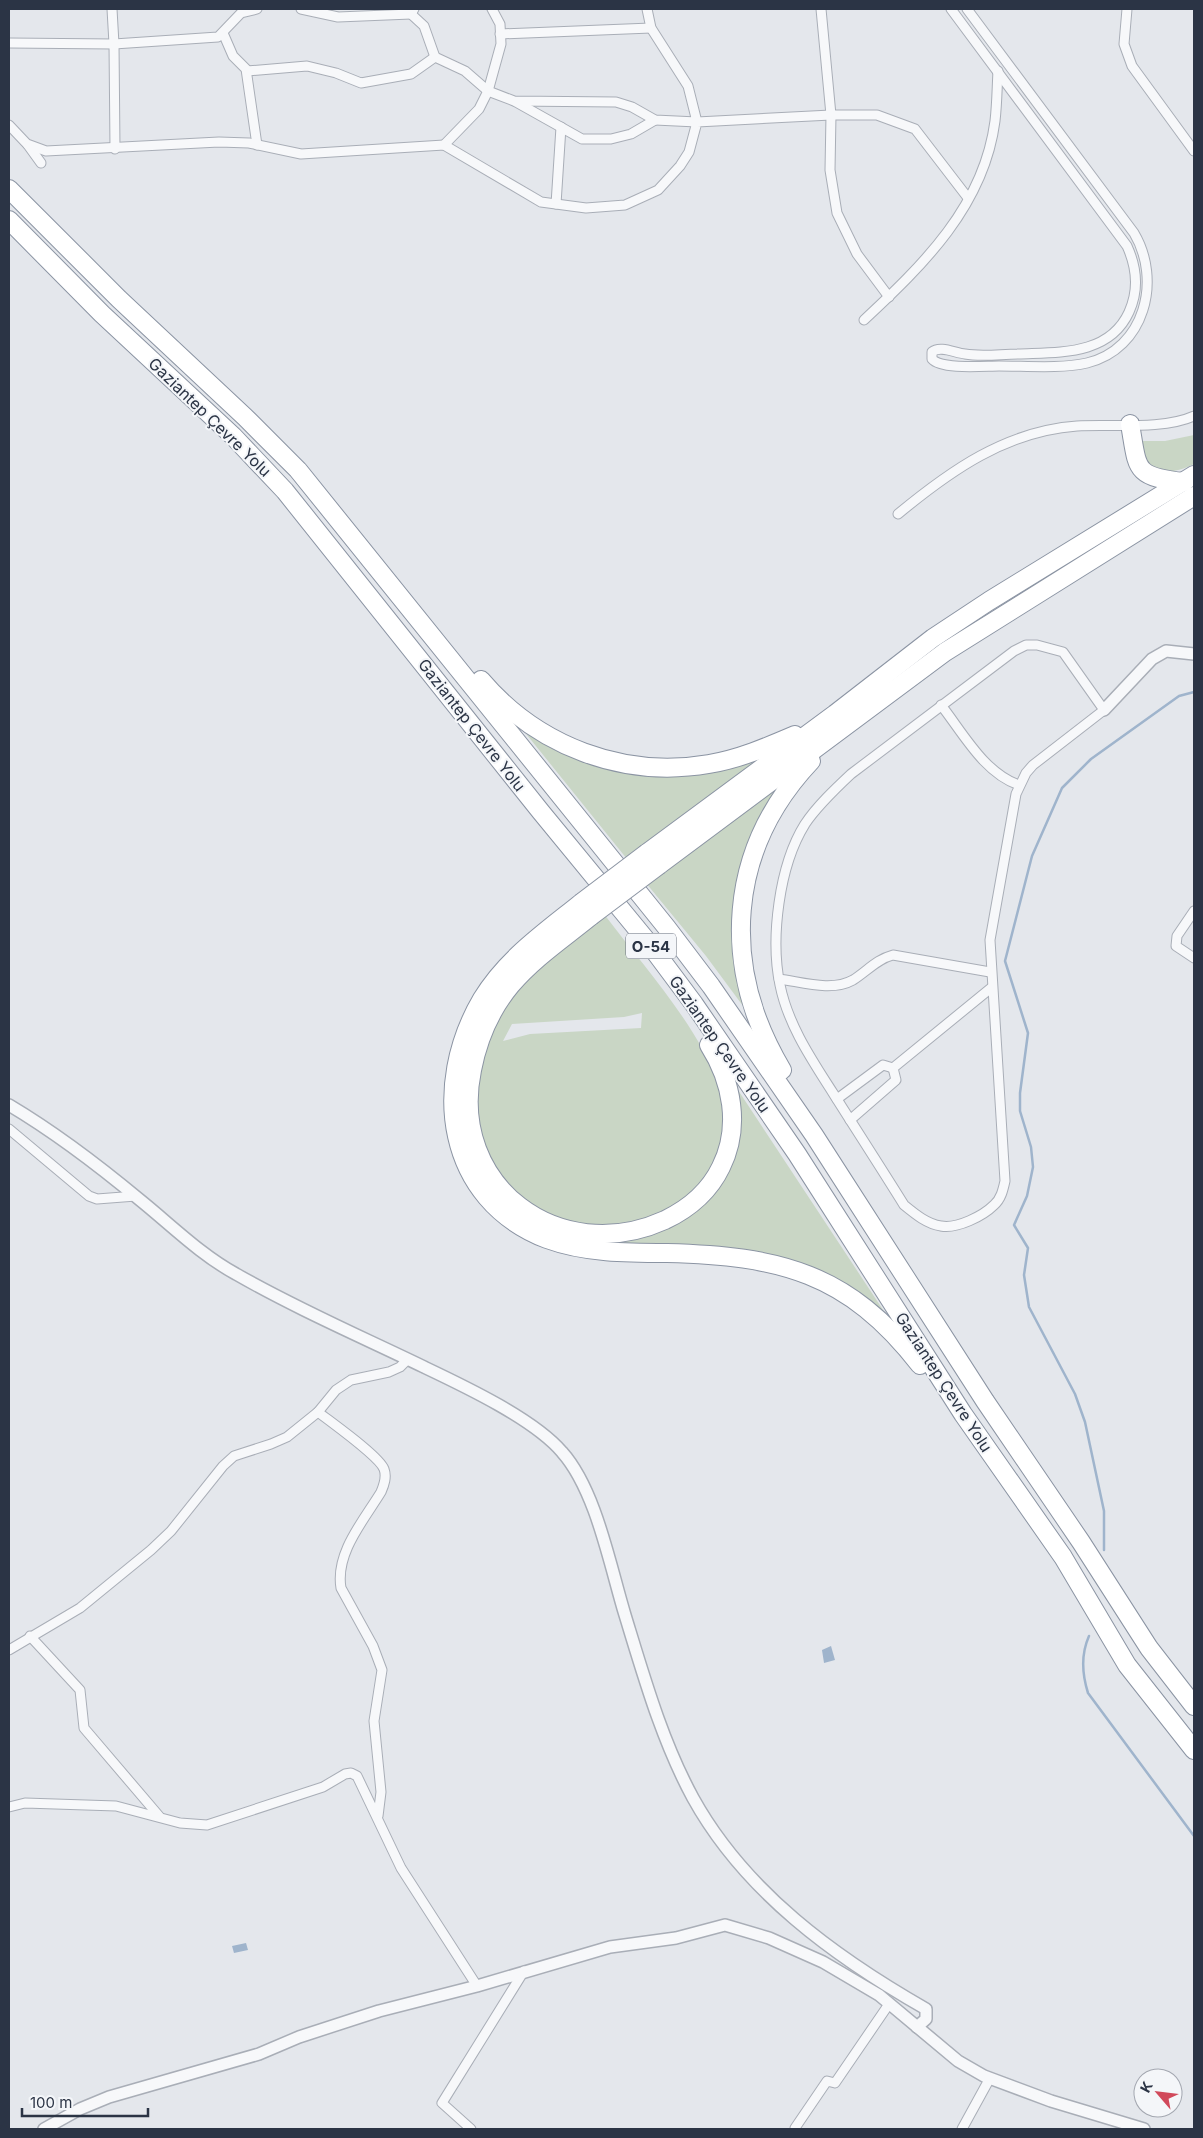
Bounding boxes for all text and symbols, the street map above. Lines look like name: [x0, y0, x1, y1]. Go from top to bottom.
street label: Gaziantep Çevre Yolu: [145, 353, 275, 481]
street label: Gaziantep Çevre Yolu: [414, 655, 530, 795]
road number: O-54: [626, 934, 676, 958]
street label: Gaziantep Çevre Yolu: [665, 972, 775, 1116]
street label: Gaziantep Çevre Yolu: [891, 1308, 997, 1456]
north arrow: [1133, 2068, 1183, 2118]
text: K: [1136, 2078, 1156, 2095]
scale bar: [22, 2086, 149, 2118]
text: 100 m: [30, 2093, 72, 2112]

